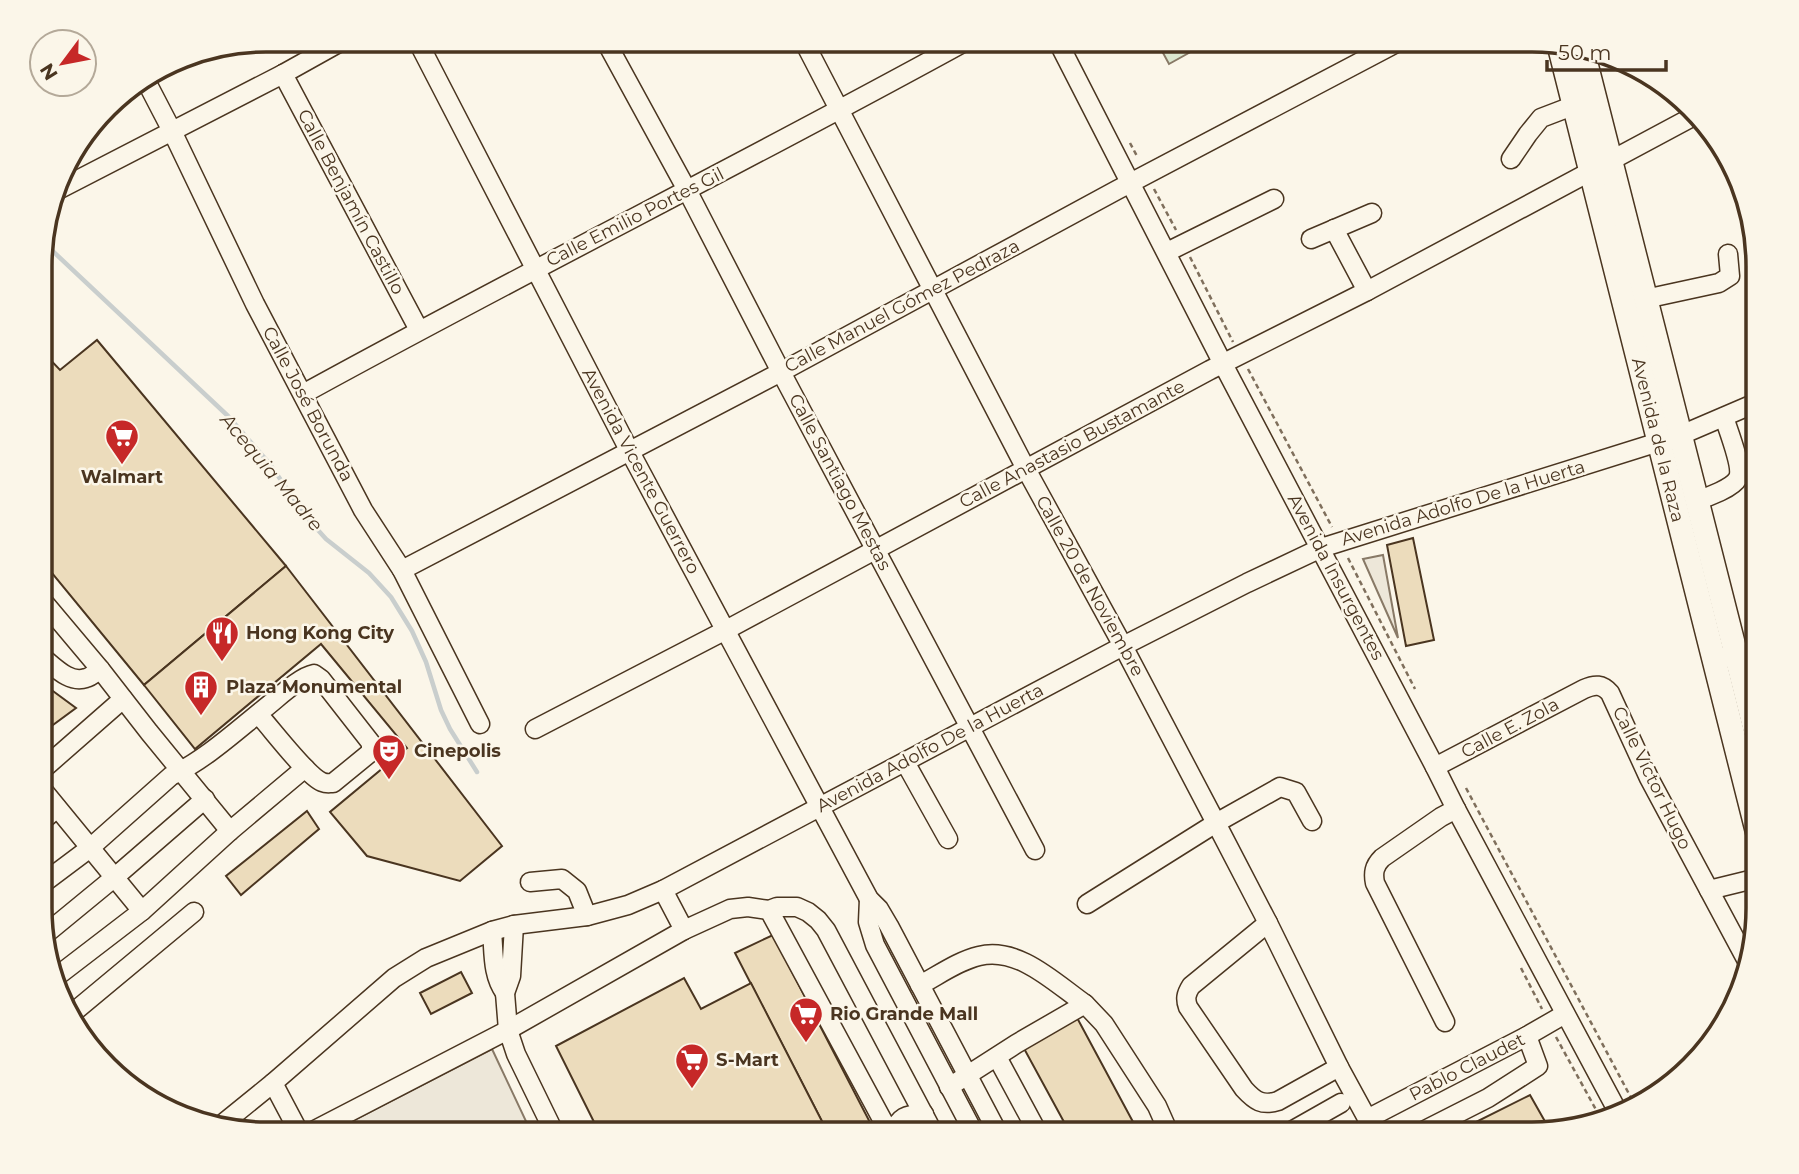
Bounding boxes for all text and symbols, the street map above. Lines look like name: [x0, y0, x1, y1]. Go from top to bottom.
north arrow: [28, 28, 98, 98]
scale bar: [1547, 28, 1666, 72]
text: 50 m: [1558, 40, 1612, 65]
text: N: [35, 59, 63, 84]
street label: Calle Benjamín Castillo: [293, 106, 409, 298]
street label: Calle Emilio Portes Gil: [542, 163, 728, 271]
street label: Calle Manuel Gómez Pedraza: [781, 235, 1023, 377]
street label: Calle José Borunda: [258, 323, 358, 485]
street label: Avenida de la Raza: [1627, 356, 1689, 524]
street label: Avenida Vicente Guerrero: [577, 364, 705, 578]
street label: Calle Anastasio Bustamante: [956, 375, 1188, 513]
street label: Calle Santiago Mestas: [784, 390, 896, 574]
water label: Acequia Madre: [215, 408, 328, 536]
supermarket icon: Walmart: [103, 417, 141, 466]
street label: Avenida Adolfo De la Huerta: [1338, 455, 1588, 551]
place label: Walmart: [81, 466, 163, 488]
street label: Avenida Insurgentes: [1283, 490, 1389, 664]
street label: Calle 20 de Noviembre: [1031, 492, 1149, 680]
restaurant icon: Hong Kong City: [203, 614, 241, 663]
place label: Hong Kong City: [246, 622, 394, 644]
building icon: Plaza Monumental: [182, 668, 220, 717]
place label: Plaza Monumental: [226, 676, 402, 698]
street label: Avenida Adolfo De la Huerta: [813, 679, 1047, 817]
street label: Calle E. Zola: [1457, 693, 1563, 763]
street label: Calle Víctor Hugo: [1608, 703, 1696, 853]
theatre icon: Cinepolis: [370, 732, 408, 781]
place label: Cinepolis: [414, 740, 501, 762]
supermarket icon: Rio Grande Mall: [787, 995, 825, 1044]
place label: Rio Grande Mall: [830, 1003, 978, 1025]
street label: Pablo Claudet: [1405, 1028, 1529, 1106]
supermarket icon: S-Mart: [673, 1041, 711, 1090]
place label: S-Mart: [716, 1049, 779, 1071]

